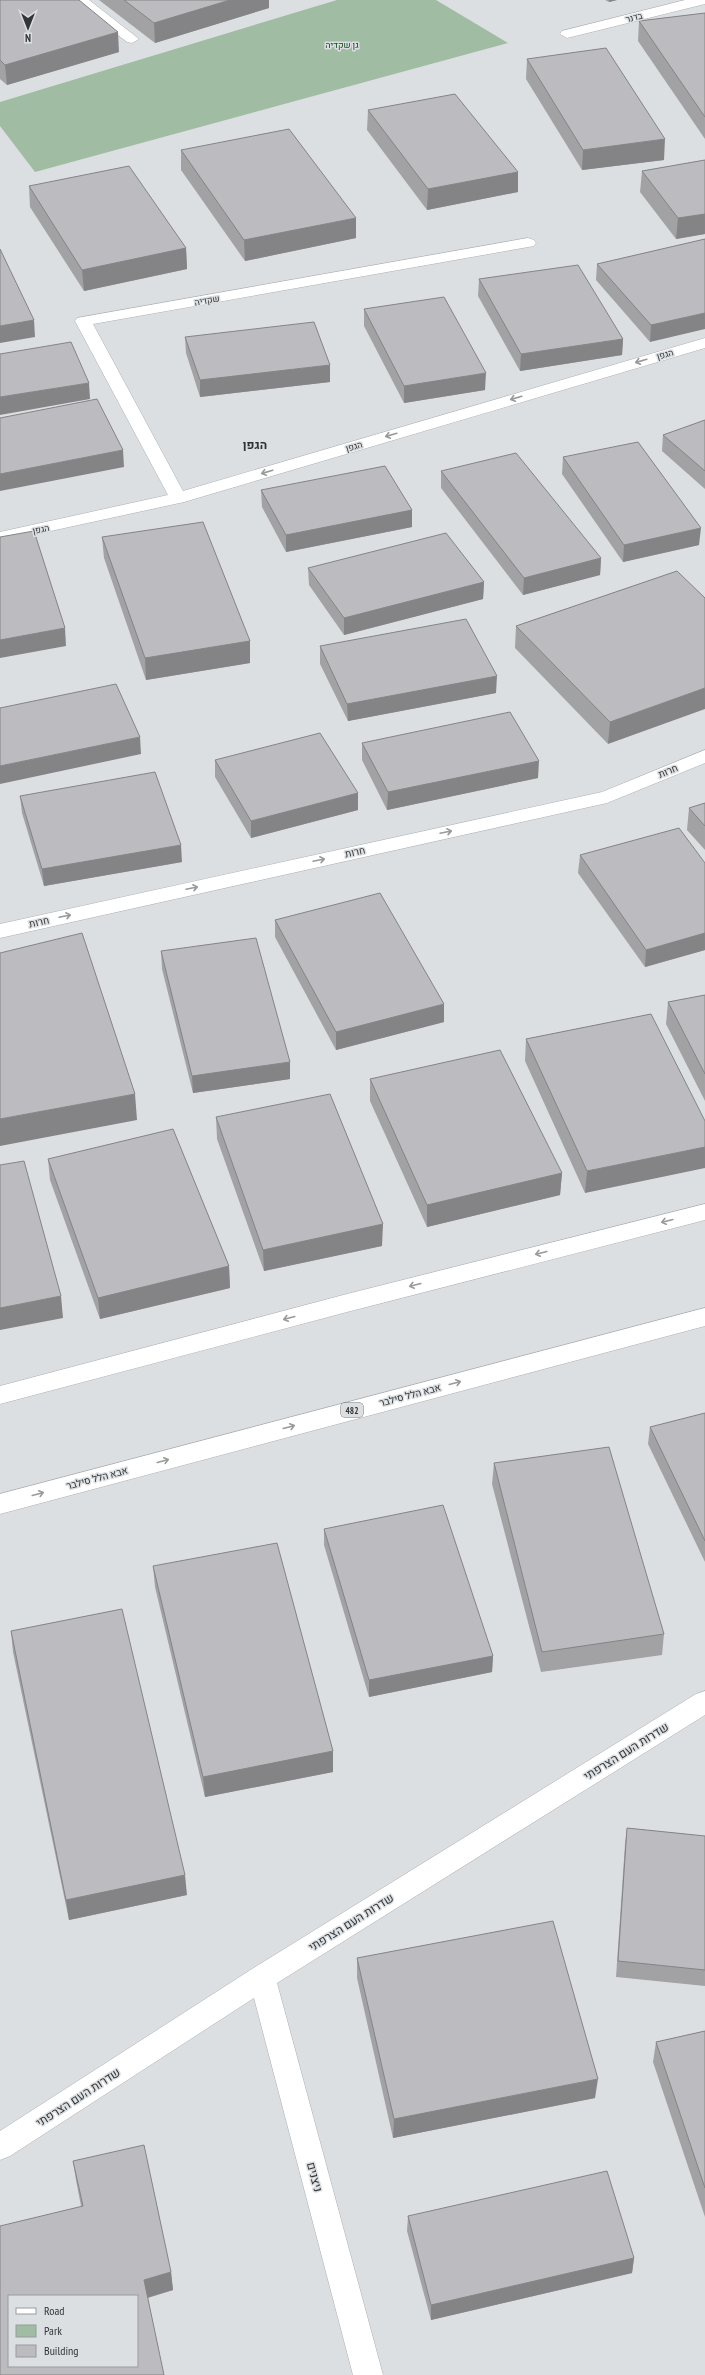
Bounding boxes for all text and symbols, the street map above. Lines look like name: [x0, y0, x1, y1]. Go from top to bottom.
north arrow: [8, 8, 48, 48]
street label: בדנר: [624, 10, 644, 24]
text: N: [25, 31, 31, 45]
park label: גן שקדיה: [325, 39, 359, 50]
street label: שקדיה: [194, 292, 220, 308]
street label: הגפן: [655, 346, 675, 362]
one-way arrow: [634, 358, 647, 365]
one-way arrow: [510, 395, 523, 402]
one-way arrow: [385, 432, 398, 439]
district label: הגפן: [243, 437, 267, 452]
street label: הגפן: [344, 438, 364, 454]
one-way arrow: [260, 469, 273, 476]
street label: הגפן: [32, 522, 50, 536]
street label: חרות: [656, 761, 680, 781]
one-way arrow: [439, 828, 452, 835]
street label: חרות: [344, 844, 366, 860]
one-way arrow: [312, 856, 325, 864]
one-way arrow: [186, 884, 199, 892]
one-way arrow: [59, 912, 72, 920]
street label: חרות: [28, 914, 50, 930]
one-way arrow: [661, 1218, 674, 1225]
one-way arrow: [535, 1250, 548, 1257]
one-way arrow: [409, 1282, 422, 1289]
one-way arrow: [283, 1315, 296, 1322]
one-way arrow: [448, 1379, 461, 1386]
street label: אבא הלל סילבר: [378, 1381, 442, 1409]
road number: 482: [341, 1403, 363, 1417]
one-way arrow: [282, 1423, 295, 1430]
one-way arrow: [157, 1456, 170, 1464]
street label: אבא הלל סילבר: [65, 1464, 129, 1492]
one-way arrow: [31, 1490, 44, 1497]
street label: שדרות העם הצרפתי: [581, 1719, 671, 1783]
street label: שדרות העם הצרפתי: [306, 1890, 396, 1954]
street label: שדרות העם הצרפתי: [33, 2064, 123, 2130]
street label: ניצנים: [304, 2161, 326, 2193]
legend: [8, 2295, 138, 2367]
text: Road: [44, 2303, 64, 2318]
text: Park: [44, 2323, 62, 2338]
text: Building: [44, 2343, 79, 2358]

